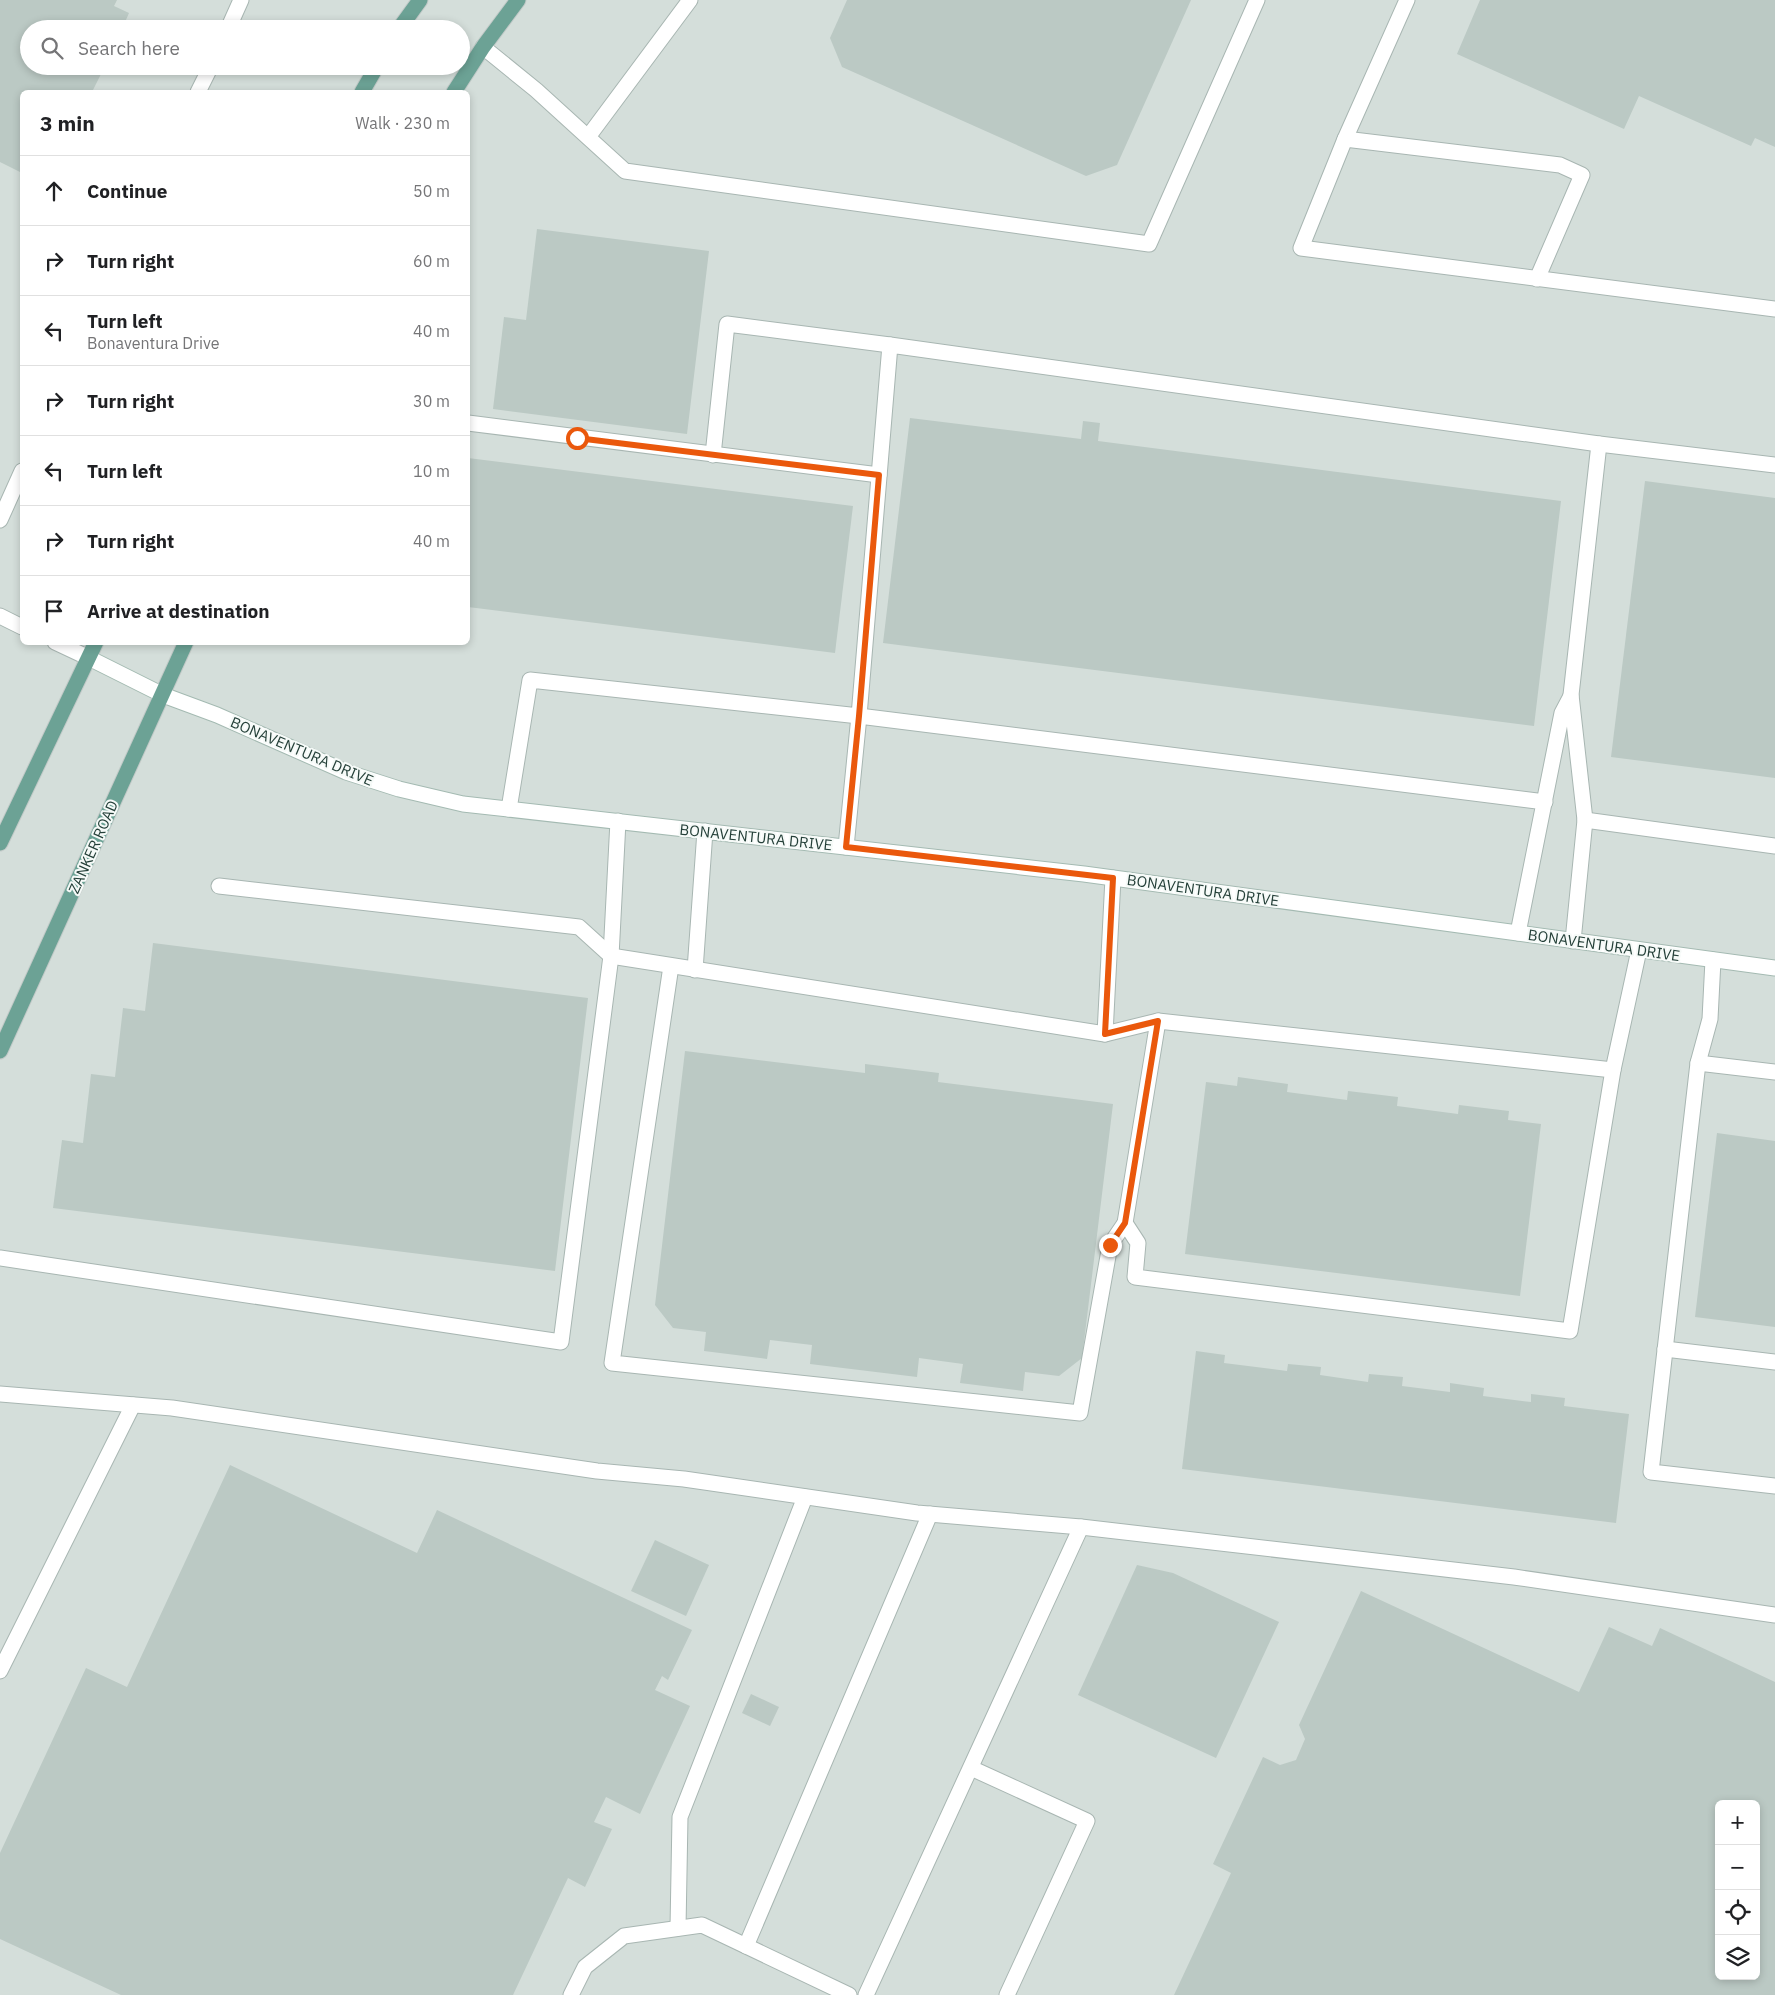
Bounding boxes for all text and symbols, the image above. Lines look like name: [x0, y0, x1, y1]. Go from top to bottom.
search box: [20, 20, 470, 75]
icon: search: [38, 34, 66, 62]
text: Search here: [78, 36, 180, 60]
text: 3 min: [40, 109, 95, 137]
text: Walk · 230 m: [355, 113, 450, 133]
icon: ahead: [40, 177, 68, 205]
text: Continue: [87, 179, 167, 203]
text: 50 m: [413, 181, 450, 201]
icon: right: [40, 247, 68, 275]
text: Turn right: [87, 249, 174, 273]
text: 60 m: [413, 251, 450, 271]
text: Turn left: [87, 309, 163, 333]
icon: left: [40, 317, 68, 345]
text: 40 m: [413, 321, 450, 341]
text: Bonaventura Drive: [87, 333, 220, 353]
icon: right: [40, 387, 68, 415]
text: Turn right: [87, 389, 174, 413]
text: 30 m: [413, 391, 450, 411]
route start: [566, 427, 589, 450]
icon: left: [40, 457, 68, 485]
text: Turn left: [87, 459, 163, 483]
text: 10 m: [413, 461, 450, 481]
icon: right: [40, 527, 68, 555]
text: Turn right: [87, 529, 174, 553]
text: 40 m: [413, 531, 450, 551]
icon: arrive: [40, 597, 68, 625]
text: Arrive at destination: [87, 599, 270, 623]
street label: BONAVENTURA DRIVE: [228, 712, 376, 790]
street label: ZANKER ROAD: [64, 798, 122, 896]
street label: BONAVENTURA DRIVE: [679, 820, 833, 854]
street label: BONAVENTURA DRIVE: [1126, 870, 1280, 910]
street label: BONAVENTURA DRIVE: [1527, 925, 1681, 965]
route end: [1099, 1234, 1122, 1257]
map controls: [1715, 1800, 1760, 1980]
button: +: [1715, 1800, 1760, 1845]
button: −: [1715, 1845, 1760, 1890]
button: locate: [1715, 1890, 1760, 1935]
button: layers: [1715, 1935, 1760, 1980]

